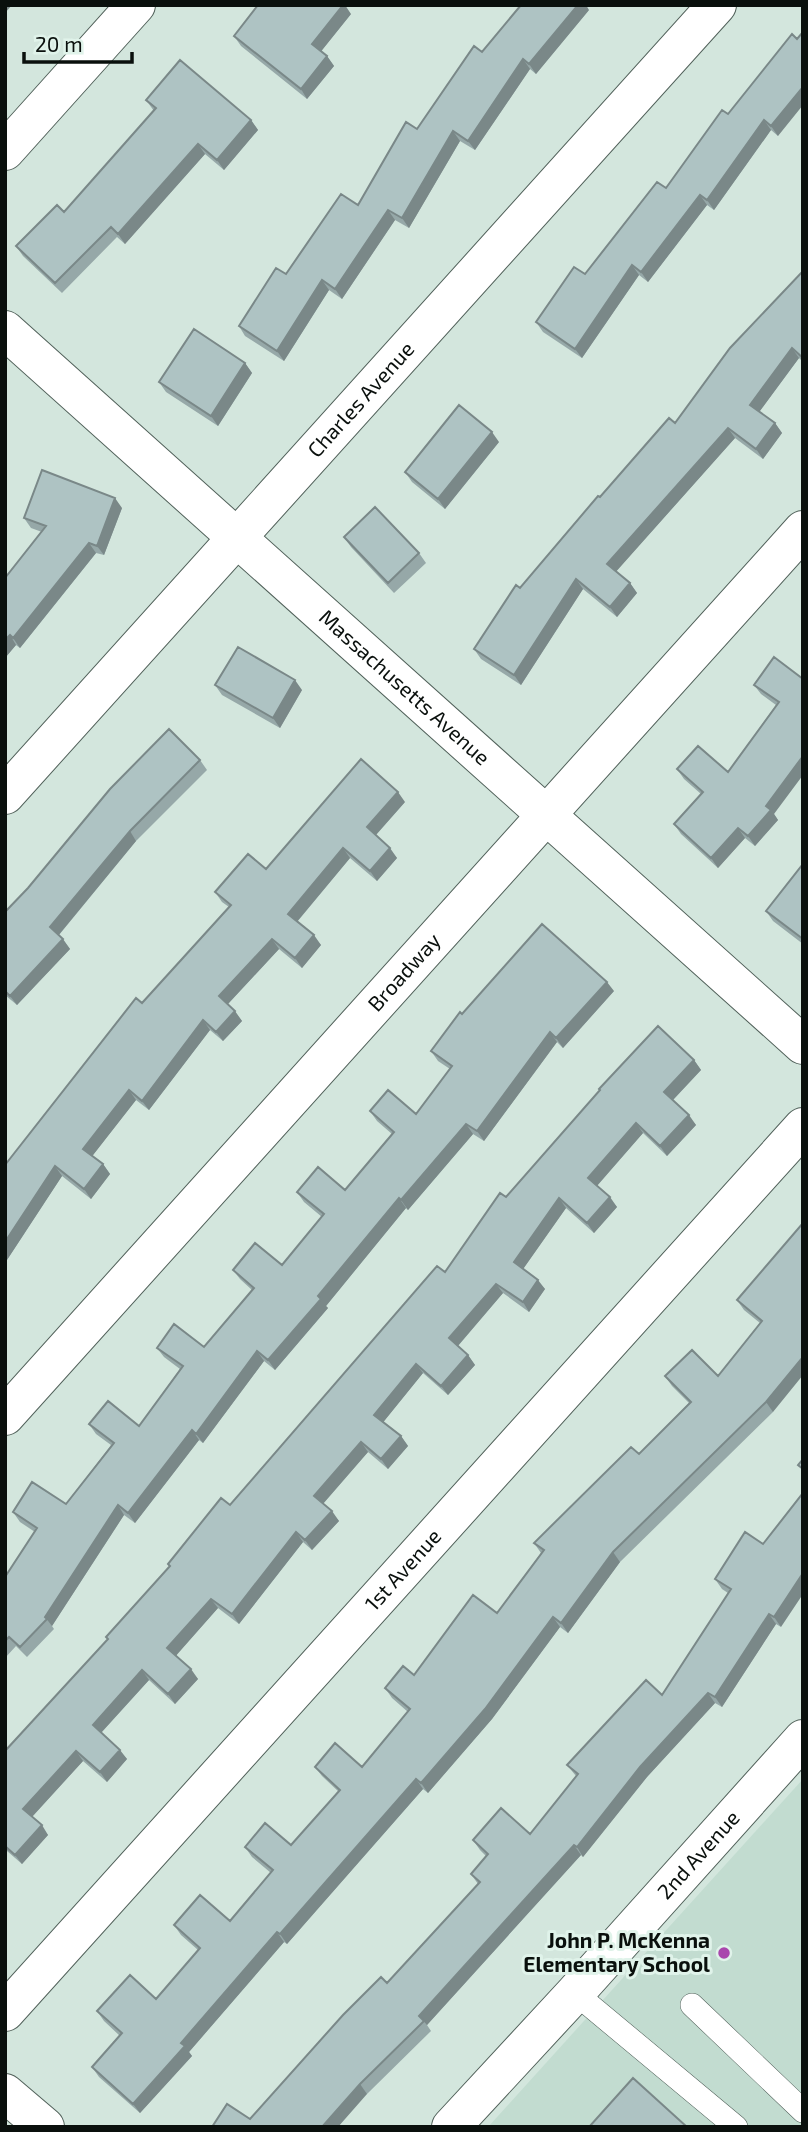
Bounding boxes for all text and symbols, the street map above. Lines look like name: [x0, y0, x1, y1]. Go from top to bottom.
scale bar: [24, 21, 133, 65]
text: 20 m: [35, 31, 83, 56]
street label: Charles Avenue: [302, 336, 419, 462]
street label: Massachusetts Avenue: [315, 604, 496, 769]
street label: Broadway: [362, 927, 445, 1016]
street label: 1st Avenue: [359, 1523, 446, 1615]
street label: 2nd Avenue: [651, 1804, 744, 1904]
place label: John P. McKenna Elementary School: [523, 1927, 710, 1977]
marker: John P. McKenna Elementary School: [716, 1945, 732, 1961]

